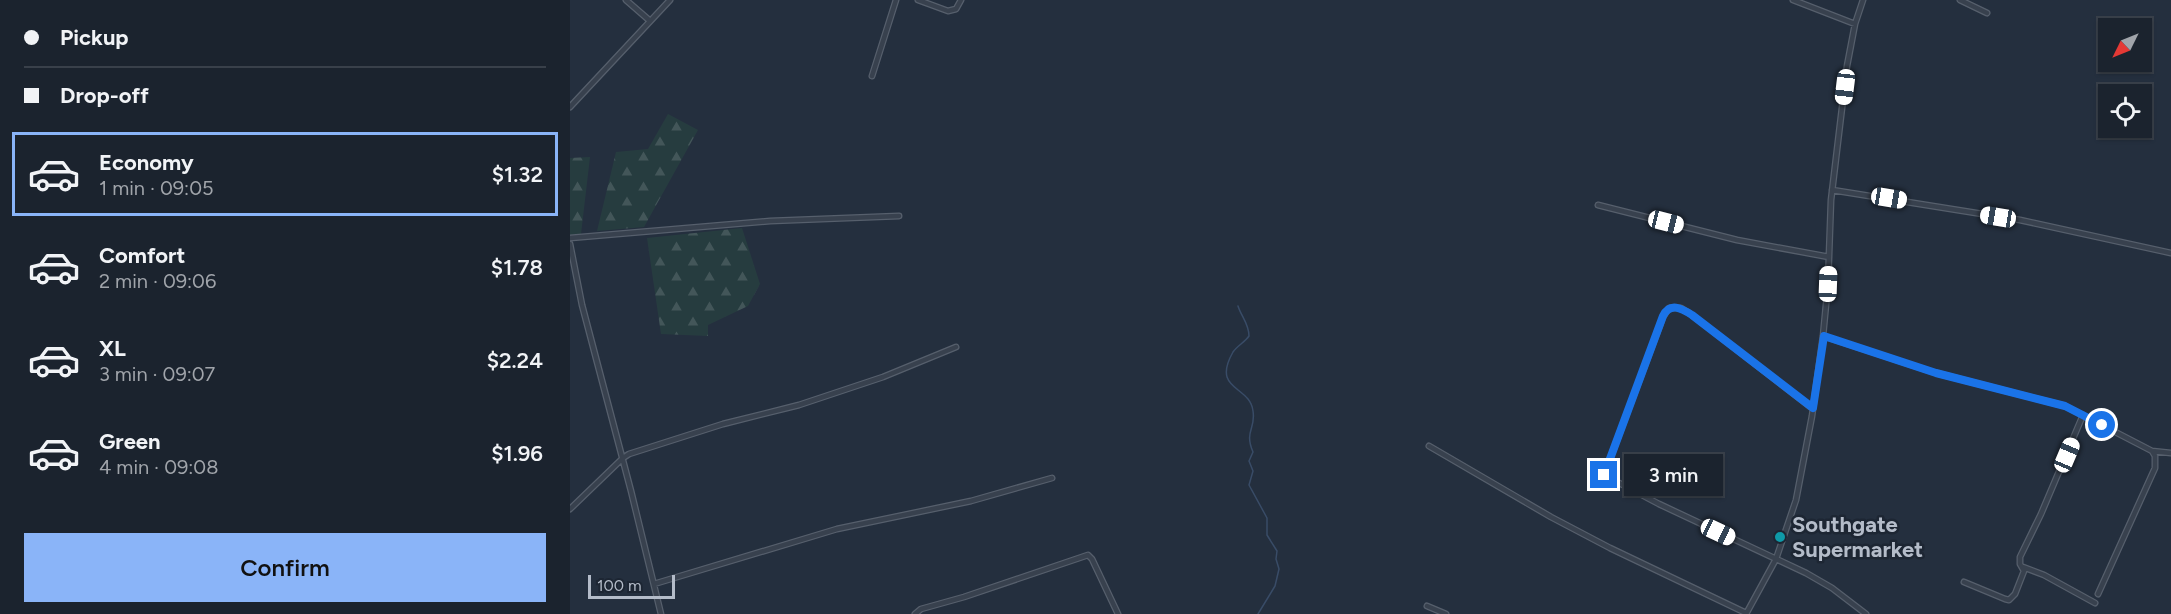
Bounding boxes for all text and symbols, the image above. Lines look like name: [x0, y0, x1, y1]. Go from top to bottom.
north arrow: [2098, 18, 2152, 72]
map controls: [2098, 18, 2152, 138]
text: Pickup: [60, 24, 129, 51]
car: [1834, 68, 1856, 106]
text: Drop-off: [60, 82, 149, 109]
button: locate: [2098, 84, 2152, 138]
icon: car: [27, 147, 81, 201]
text: Economy: [99, 149, 194, 176]
text: $1.32: [492, 161, 543, 188]
text: 1 min · 09:05: [99, 176, 214, 200]
car: [1870, 186, 1908, 210]
car: [1979, 205, 2017, 229]
car: [1646, 209, 1686, 235]
icon: car: [27, 240, 81, 294]
text: Comfort: [99, 242, 185, 269]
text: $1.78: [491, 254, 543, 281]
car: [1818, 266, 1838, 302]
text: 2 min · 09:06: [99, 269, 216, 293]
icon: car: [27, 333, 81, 387]
text: XL: [99, 335, 126, 362]
text: $2.24: [487, 347, 543, 374]
text: 3 min · 09:07: [99, 362, 215, 386]
route start: [2088, 411, 2115, 438]
icon: car: [27, 426, 81, 480]
text: Green: [99, 428, 161, 455]
car: [2052, 435, 2082, 475]
text: $1.96: [491, 440, 543, 467]
callout: 3 min: [1625, 454, 1724, 496]
text: 4 min · 09:08: [99, 455, 218, 479]
route end: [1590, 461, 1617, 488]
text: 3 min: [1649, 463, 1698, 487]
place label: Southgate Supermarket: [1792, 511, 1923, 563]
car: [1698, 516, 1738, 548]
marker: Southgate Supermarket: [1773, 530, 1787, 544]
button: Confirm: [24, 533, 546, 602]
scale bar: [588, 572, 675, 600]
text: 100 m: [597, 576, 642, 595]

